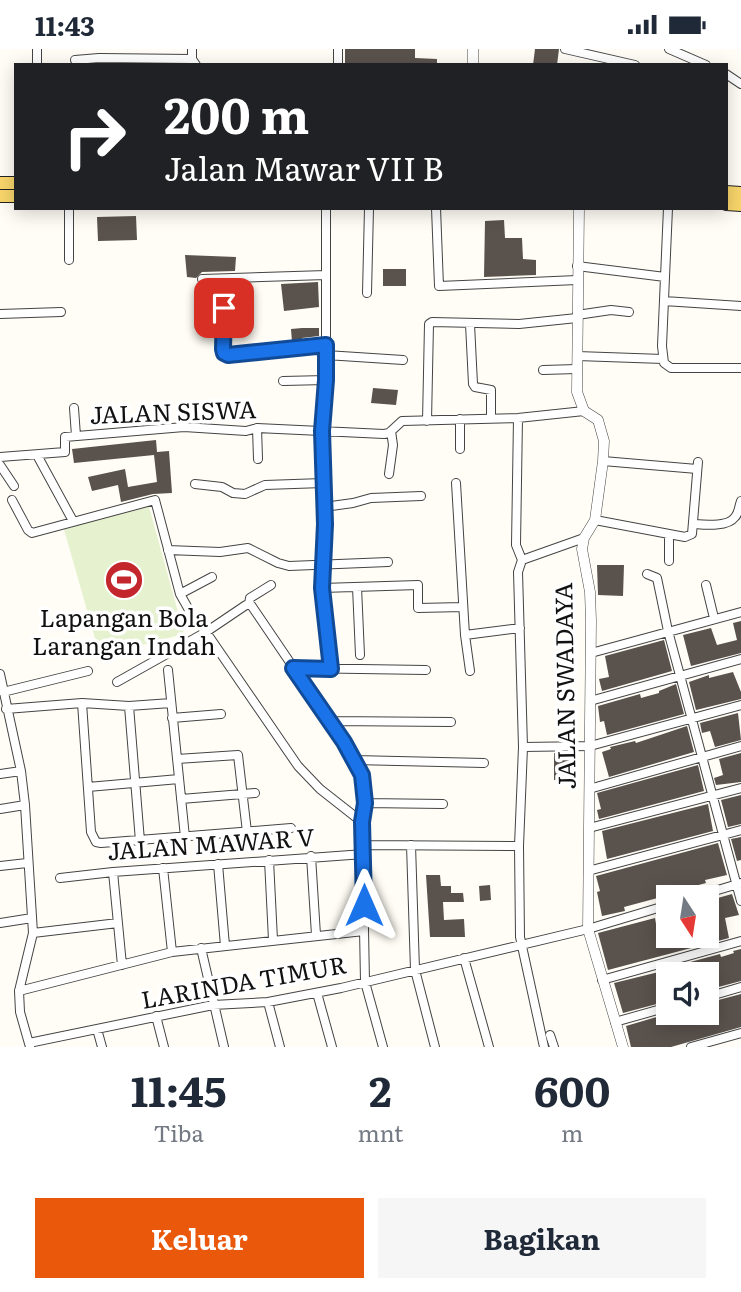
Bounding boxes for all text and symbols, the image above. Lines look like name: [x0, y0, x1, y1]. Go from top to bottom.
text: 11:43: [35, 5, 95, 44]
text: 200 m: [164, 76, 309, 149]
icon: right: [49, 91, 140, 182]
text: Jalan Mawar VII B: [164, 143, 444, 191]
pin: [194, 278, 254, 338]
icon: arrive: [205, 289, 243, 327]
street label: JALAN SISWA: [89, 390, 257, 431]
sports icon: Lapangan Bola Larangan Indah: [103, 559, 145, 601]
street label: JALAN SWADAYA: [544, 582, 583, 790]
place label: Lapangan Bola Larangan Indah: [32, 599, 216, 662]
street label: JALAN MAWAR V: [106, 818, 316, 867]
position arrow: [327, 868, 401, 942]
north arrow: [656, 885, 719, 949]
map controls: [656, 885, 719, 1025]
street label: LARINDA TIMUR: [138, 945, 349, 1016]
button: sound: [656, 962, 719, 1025]
text: 11:45: [131, 1058, 227, 1120]
text: 2: [369, 1058, 392, 1120]
text: 600: [534, 1058, 610, 1120]
text: Tiba: [154, 1115, 204, 1149]
text: mnt: [357, 1115, 403, 1149]
text: m: [561, 1115, 583, 1149]
button: Keluar: [35, 1198, 364, 1278]
button: Bagikan: [378, 1198, 706, 1278]

